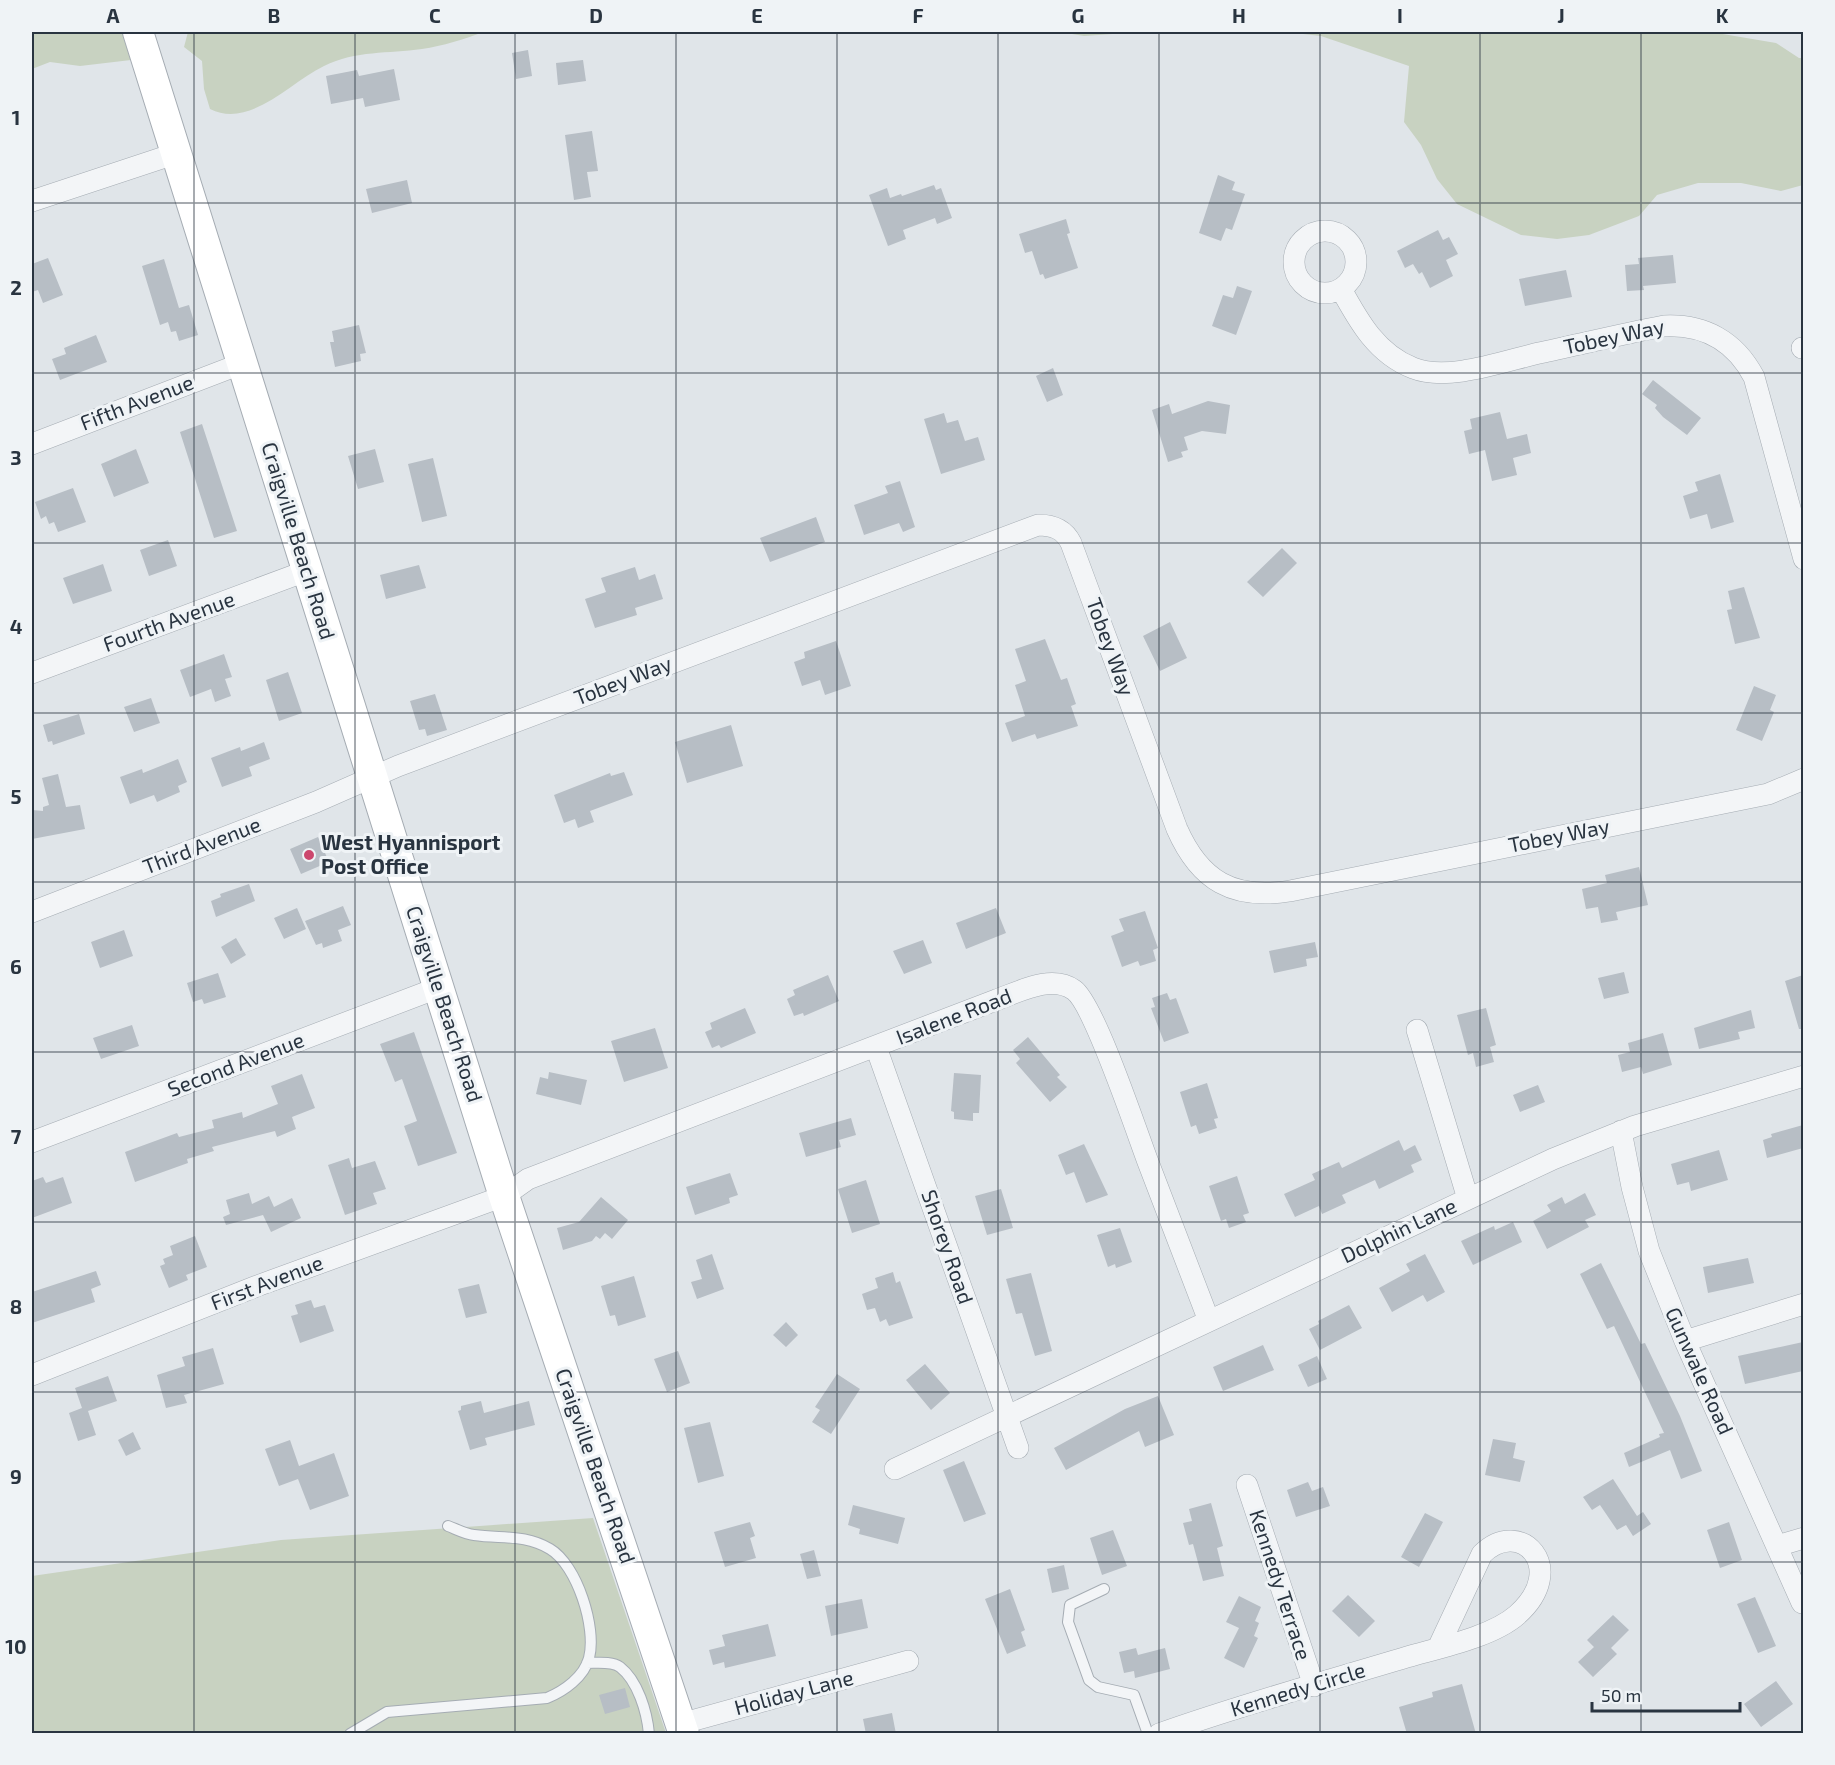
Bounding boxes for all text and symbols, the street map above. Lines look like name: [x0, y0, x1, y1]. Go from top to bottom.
text: A: [106, 3, 120, 27]
text: B: [268, 3, 280, 27]
text: C: [429, 3, 441, 27]
text: D: [589, 3, 603, 27]
text: E: [751, 3, 763, 27]
text: F: [912, 3, 924, 27]
text: G: [1072, 3, 1084, 27]
text: H: [1232, 3, 1246, 27]
text: I: [1397, 3, 1403, 27]
text: J: [1557, 3, 1565, 27]
text: K: [1716, 3, 1729, 27]
text: 1: [12, 105, 20, 129]
text: 2: [10, 275, 22, 299]
street label: Tobey Way: [1561, 313, 1666, 358]
street label: Fifth Avenue: [76, 369, 197, 435]
street label: Craigville Beach Road: [258, 439, 341, 642]
text: 3: [10, 445, 22, 469]
street label: Fourth Avenue: [99, 585, 238, 656]
street label: Tobey Way: [1082, 594, 1141, 699]
text: 4: [10, 614, 23, 638]
street label: Tobey Way: [570, 650, 675, 710]
text: 5: [10, 784, 22, 808]
street label: Third Avenue: [139, 811, 264, 879]
street label: Tobey Way: [1506, 812, 1611, 857]
place label: West Hyannisport Post Office: [321, 829, 501, 878]
marker: West Hyannisport Post Office: [302, 848, 316, 862]
street label: Craigville Beach Road: [402, 902, 489, 1105]
text: 6: [10, 954, 22, 978]
street label: Isalene Road: [892, 982, 1015, 1049]
street label: Second Avenue: [164, 1026, 307, 1101]
text: 7: [11, 1124, 22, 1148]
street label: Shorey Road: [917, 1186, 980, 1307]
street label: Dolphin Lane: [1337, 1192, 1460, 1267]
street label: First Avenue: [207, 1249, 326, 1314]
text: 8: [10, 1294, 22, 1318]
street label: Gunwale Road: [1661, 1303, 1740, 1438]
street label: Craigville Beach Road: [551, 1365, 642, 1566]
text: 9: [10, 1464, 22, 1488]
street label: Kennedy Terrace: [1245, 1506, 1318, 1663]
text: 10: [5, 1634, 27, 1658]
street label: Kennedy Circle: [1227, 1656, 1368, 1721]
street label: Holiday Lane: [731, 1664, 856, 1719]
scale bar: [1592, 1675, 1740, 1713]
text: 50 m: [1601, 1684, 1641, 1706]

